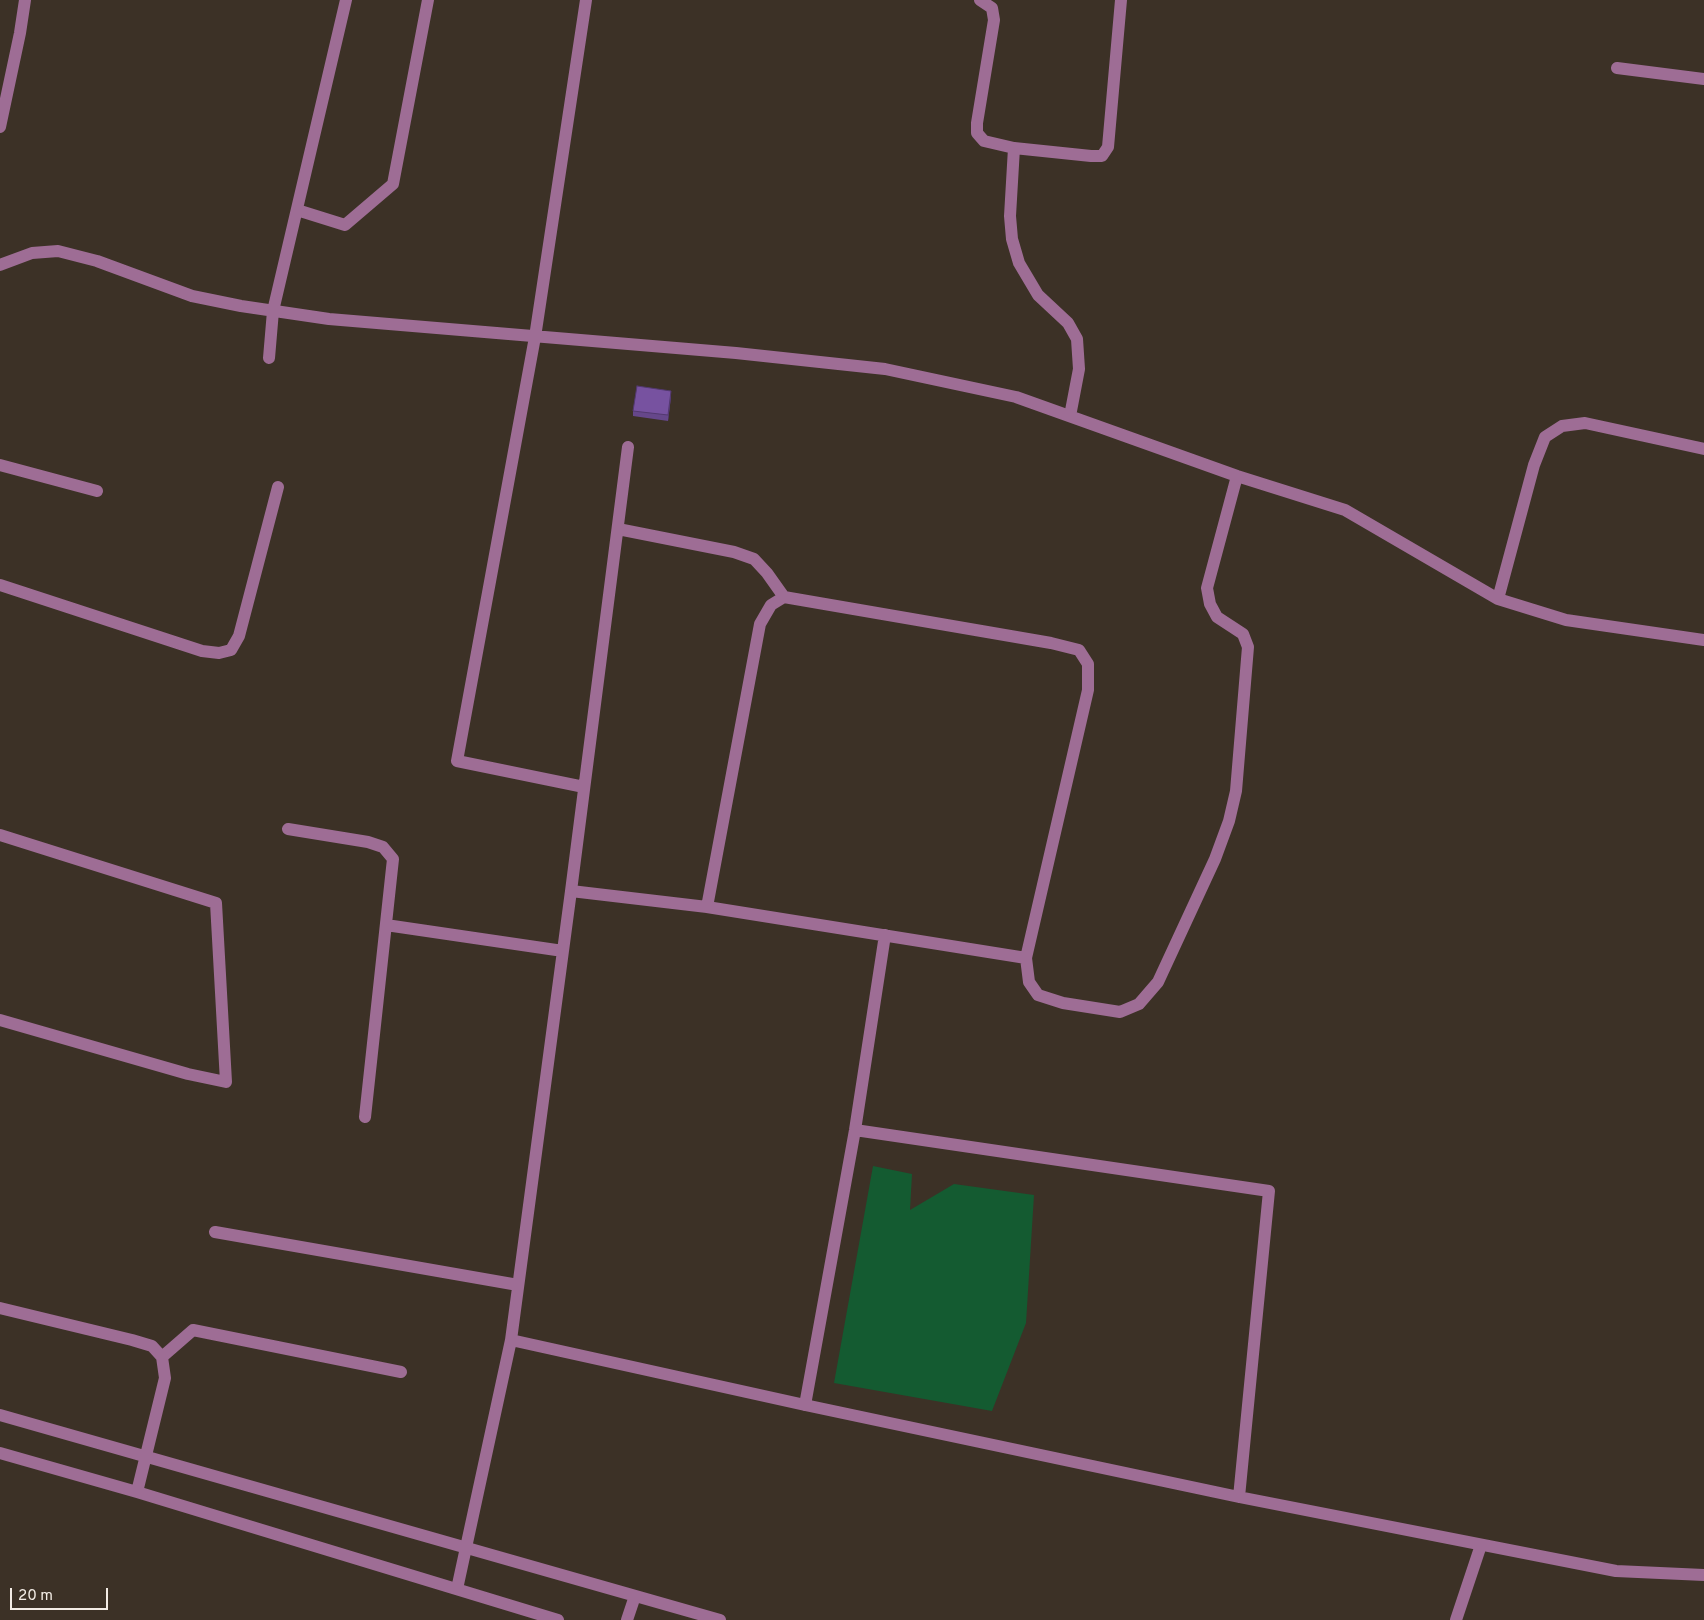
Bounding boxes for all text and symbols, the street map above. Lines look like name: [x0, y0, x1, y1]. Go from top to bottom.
scale bar: [12, 1578, 110, 1610]
text: 20 m: [18, 1587, 53, 1606]

